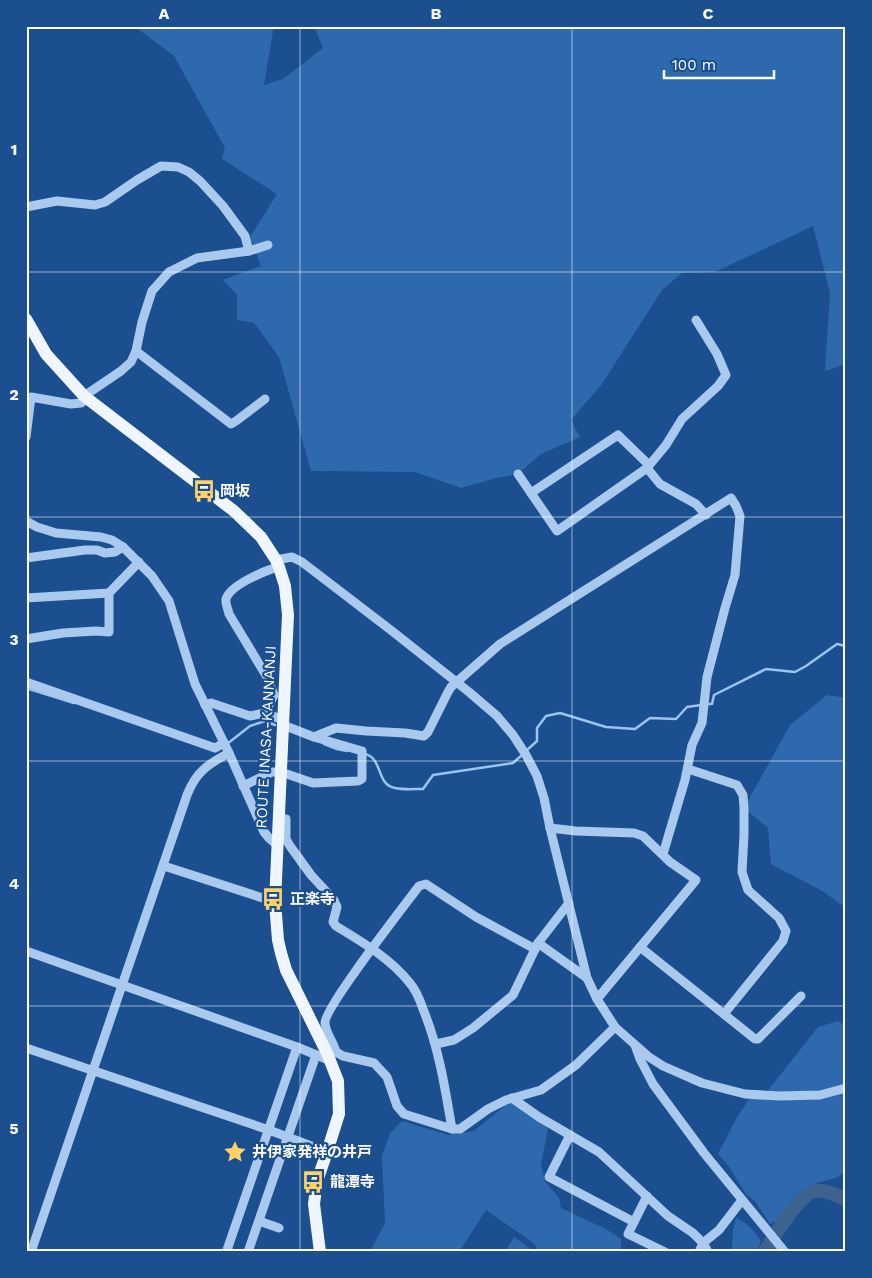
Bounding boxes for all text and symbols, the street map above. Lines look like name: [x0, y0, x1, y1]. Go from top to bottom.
text: A: [159, 4, 170, 23]
text: B: [431, 4, 442, 23]
text: C: [703, 4, 714, 23]
scale bar: [664, 48, 774, 80]
text: 100 m: [672, 56, 716, 74]
text: 1: [11, 140, 17, 159]
text: 2: [9, 385, 19, 404]
bus stop icon: 岡坂: [191, 478, 217, 504]
place label: 岡坂: [220, 482, 250, 500]
text: 3: [9, 630, 19, 649]
street label: ROUTE INASA-KANNANJI: [252, 645, 280, 829]
text: 4: [9, 874, 19, 893]
bus stop icon: 正楽寺: [260, 886, 286, 912]
place label: 正楽寺: [290, 890, 335, 908]
text: 5: [9, 1119, 19, 1138]
place icon: 井伊家発祥の井戸: [222, 1139, 248, 1165]
place label: 井伊家発祥の井戸: [252, 1143, 372, 1161]
bus stop icon: 龍潭寺: [300, 1169, 326, 1195]
place label: 龍潭寺: [330, 1173, 375, 1191]

